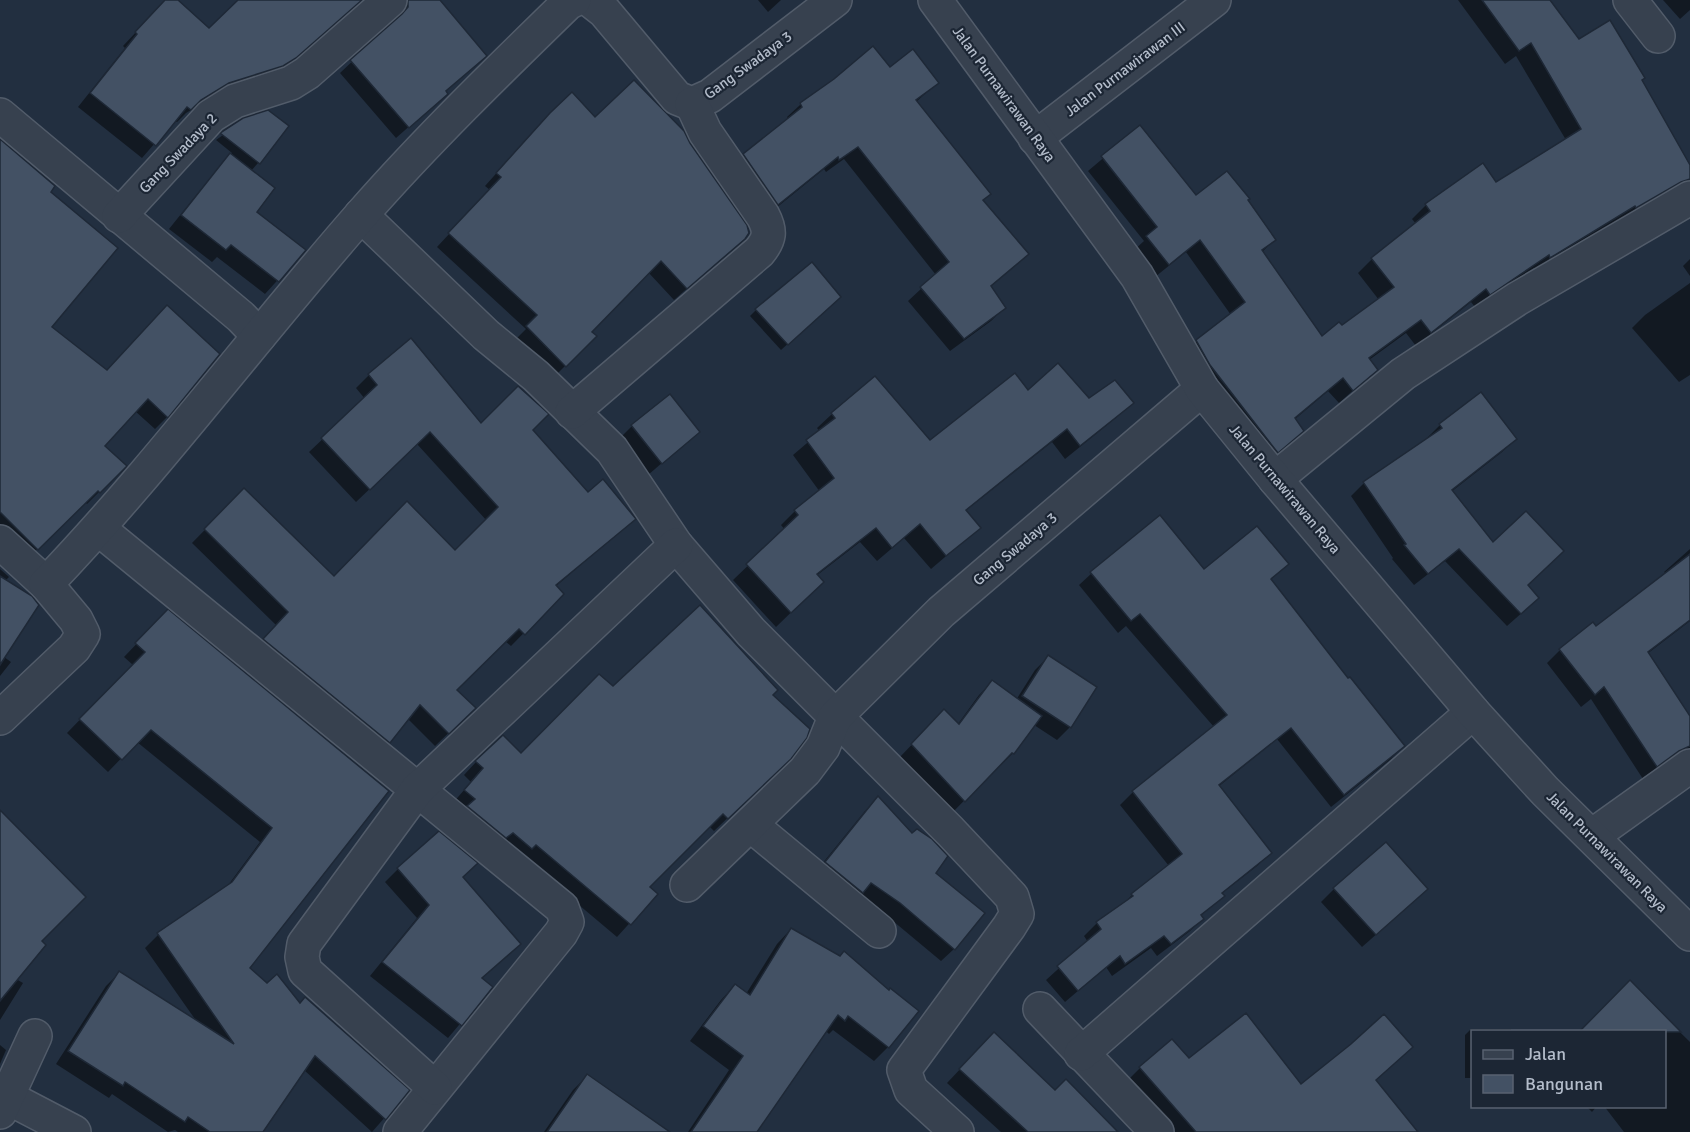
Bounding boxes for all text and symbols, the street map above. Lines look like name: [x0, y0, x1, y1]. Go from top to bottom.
street label: Jalan Purnawirawan III: [1061, 18, 1189, 120]
street label: Jalan Purnawirawan Raya: [949, 23, 1059, 165]
street label: Gang Swadaya 3: [701, 27, 795, 103]
street label: Gang Swadaya 2: [135, 109, 221, 197]
street label: Jalan Purnawirawan Raya: [1226, 421, 1344, 557]
street label: Gang Swadaya 3: [969, 509, 1061, 589]
street label: Jalan Purnawirawan Raya: [1543, 788, 1671, 916]
legend: [1471, 1030, 1666, 1108]
text: Jalan: [1525, 1043, 1566, 1065]
text: Bangunan: [1525, 1073, 1603, 1095]

